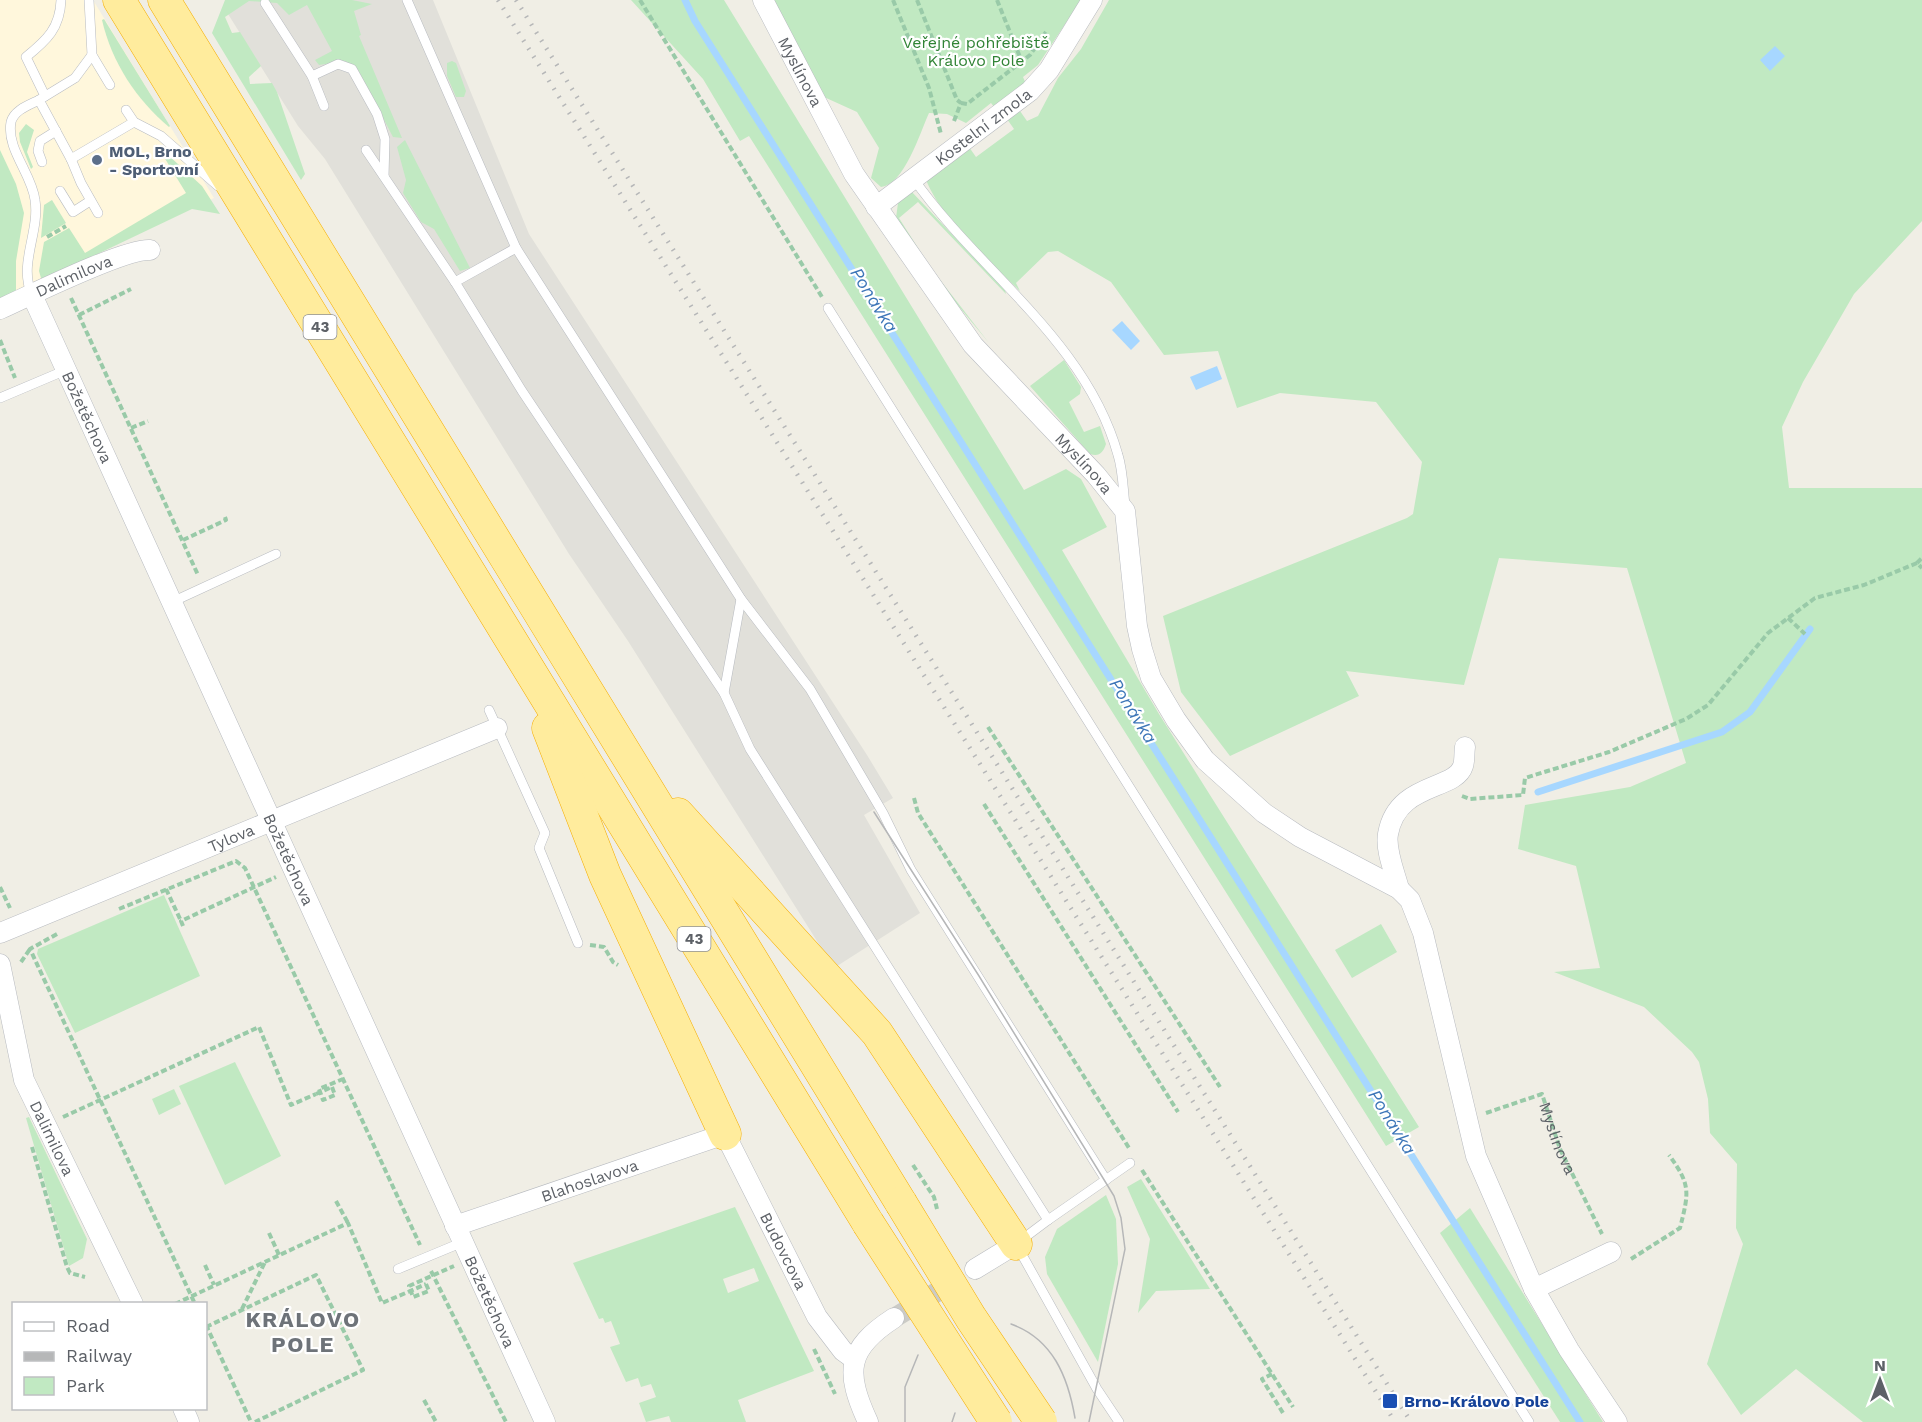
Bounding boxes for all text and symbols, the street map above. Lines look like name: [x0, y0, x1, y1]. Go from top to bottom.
park label: Veřejné pohřebiště Královo Pole: [903, 33, 1049, 70]
street label: Myslínova: [774, 34, 826, 110]
street label: Kostelní zmola: [931, 84, 1035, 169]
place label: MOL, Brno - Sportovní: [109, 142, 199, 179]
marker: MOL, Brno - Sportovní: [90, 153, 104, 167]
street label: Dalimilova: [33, 251, 115, 301]
water label: Ponávka: [846, 263, 903, 336]
road number: 43: [304, 315, 336, 339]
street label: Božetěchova: [58, 368, 116, 466]
street label: Myslínova: [1051, 429, 1116, 498]
water label: Ponávka: [1105, 674, 1162, 747]
street label: Božetěchova: [259, 811, 318, 908]
street label: Tylova: [205, 820, 257, 856]
road number: 43: [678, 927, 710, 951]
water label: Ponávka: [1364, 1085, 1421, 1158]
street label: Dalimilova: [26, 1098, 78, 1179]
street label: Myslínova: [1535, 1100, 1580, 1178]
street label: Blahoslavova: [539, 1155, 641, 1206]
street label: Budovcova: [756, 1209, 811, 1293]
street label: Božetěchova: [461, 1253, 519, 1351]
legend: [12, 1302, 207, 1410]
district label: KRÁLOVO POLE: [245, 1307, 361, 1357]
text: Road: [66, 1315, 110, 1336]
text: Railway: [66, 1345, 133, 1366]
north arrow: [1850, 1350, 1910, 1410]
text: N: [1874, 1356, 1886, 1375]
text: Park: [66, 1375, 105, 1396]
marker: Brno-Královo Pole: [1381, 1392, 1399, 1410]
place label: Brno-Královo Pole: [1404, 1392, 1549, 1411]

